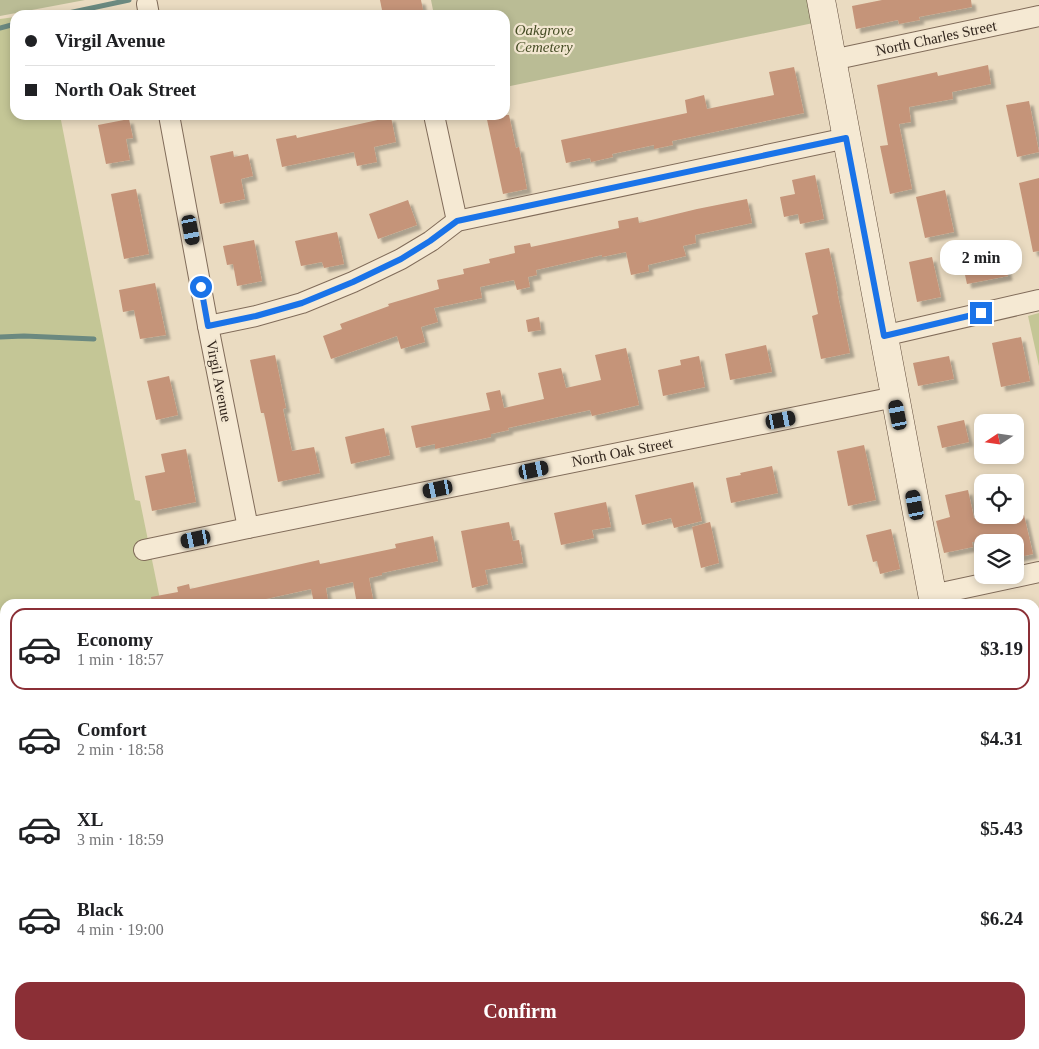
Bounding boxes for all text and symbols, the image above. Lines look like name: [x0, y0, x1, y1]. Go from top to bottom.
street label: North Charles Street: [874, 17, 999, 59]
park label: Oakgrove Cemetery: [515, 22, 574, 55]
text: Virgil Avenue: [55, 30, 165, 51]
text: North Oak Street: [55, 79, 196, 100]
car: [180, 214, 201, 246]
callout: 2 min: [940, 240, 1022, 276]
text: 2 min: [962, 249, 1000, 266]
route start: [190, 276, 212, 298]
route end: [970, 302, 992, 324]
street label: Virgil Avenue: [203, 339, 235, 424]
car: [887, 399, 908, 431]
car: [764, 410, 797, 430]
north arrow: [974, 414, 1024, 464]
map controls: [974, 414, 1024, 584]
street label: North Oak Street: [570, 434, 675, 470]
car: [517, 460, 550, 480]
button: locate: [974, 474, 1024, 524]
car: [421, 479, 454, 499]
car: [904, 489, 925, 521]
car: [179, 529, 212, 549]
button: layers: [974, 534, 1024, 584]
icon: car: [17, 627, 62, 672]
text: Economy: [77, 629, 153, 650]
text: $3.19: [980, 638, 1023, 659]
text: 1 min · 18:57: [77, 651, 164, 668]
icon: car: [17, 717, 62, 762]
text: Comfort: [77, 719, 147, 740]
text: $4.31: [980, 728, 1023, 749]
text: 2 min · 18:58: [77, 741, 164, 758]
icon: car: [17, 807, 62, 852]
text: XL: [77, 809, 103, 830]
text: $5.43: [980, 818, 1023, 839]
text: 3 min · 18:59: [77, 831, 164, 848]
icon: car: [17, 897, 62, 942]
text: Black: [77, 899, 123, 920]
text: $6.24: [980, 908, 1023, 929]
text: 4 min · 19:00: [77, 921, 164, 938]
button: Confirm: [15, 982, 1025, 1040]

